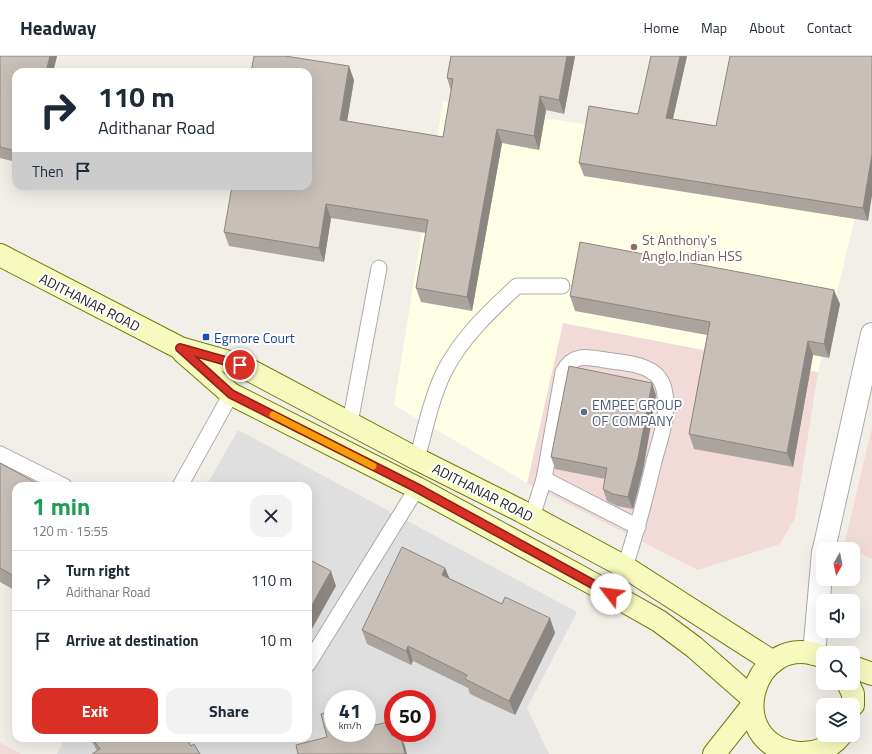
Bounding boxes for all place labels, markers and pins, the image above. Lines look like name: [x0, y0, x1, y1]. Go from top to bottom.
place label: St Anthony's Anglo Indian HSS: [642, 229, 742, 266]
marker: St Anthony's Anglo Indian HSS: [629, 242, 639, 252]
place label: Egmore Court: [214, 327, 295, 348]
marker: Egmore Court: [201, 332, 211, 342]
pin: [223, 348, 257, 382]
place label: EMPEE GROUP OF COMPANY: [592, 394, 682, 431]
marker: EMPEE GROUP OF COMPANY: [579, 407, 589, 417]

